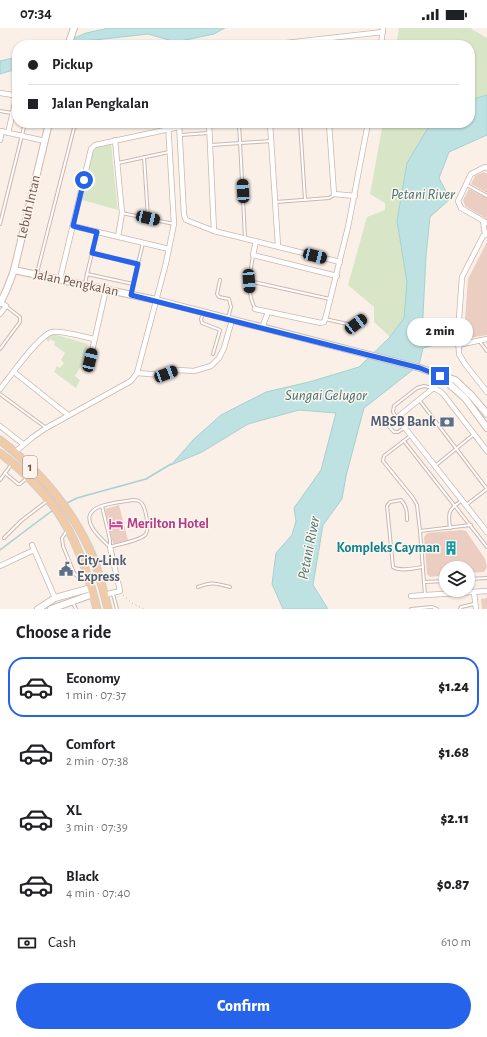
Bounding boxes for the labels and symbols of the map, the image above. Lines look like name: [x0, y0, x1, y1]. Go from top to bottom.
route start: [75, 171, 93, 189]
street label: Lebuh Intan: [15, 174, 43, 240]
car: [236, 179, 250, 203]
water label: Petani River: [391, 187, 456, 202]
car: [135, 209, 161, 227]
car: [302, 247, 328, 265]
street label: Jalan Pengkalan: [32, 267, 120, 299]
car: [242, 269, 256, 293]
car: [343, 312, 369, 336]
callout: 2 min: [407, 318, 473, 346]
car: [81, 347, 99, 373]
car: [153, 364, 179, 384]
route end: [431, 367, 449, 385]
water label: Sungai Gelugor: [285, 388, 368, 403]
bank icon: MBSB Bank: [439, 414, 455, 430]
place label: MBSB Bank: [370, 415, 436, 429]
road number: 1: [23, 456, 37, 478]
water label: Petani River: [296, 514, 323, 581]
hotel icon: Merilton Hotel: [108, 516, 124, 532]
place label: Merilton Hotel: [127, 517, 209, 531]
building icon: Kompleks Cayman: [443, 540, 459, 556]
place label: Kompleks Cayman: [337, 541, 440, 555]
place label: City-Link Express: [77, 554, 126, 584]
public building icon: City-Link Express: [58, 561, 74, 577]

